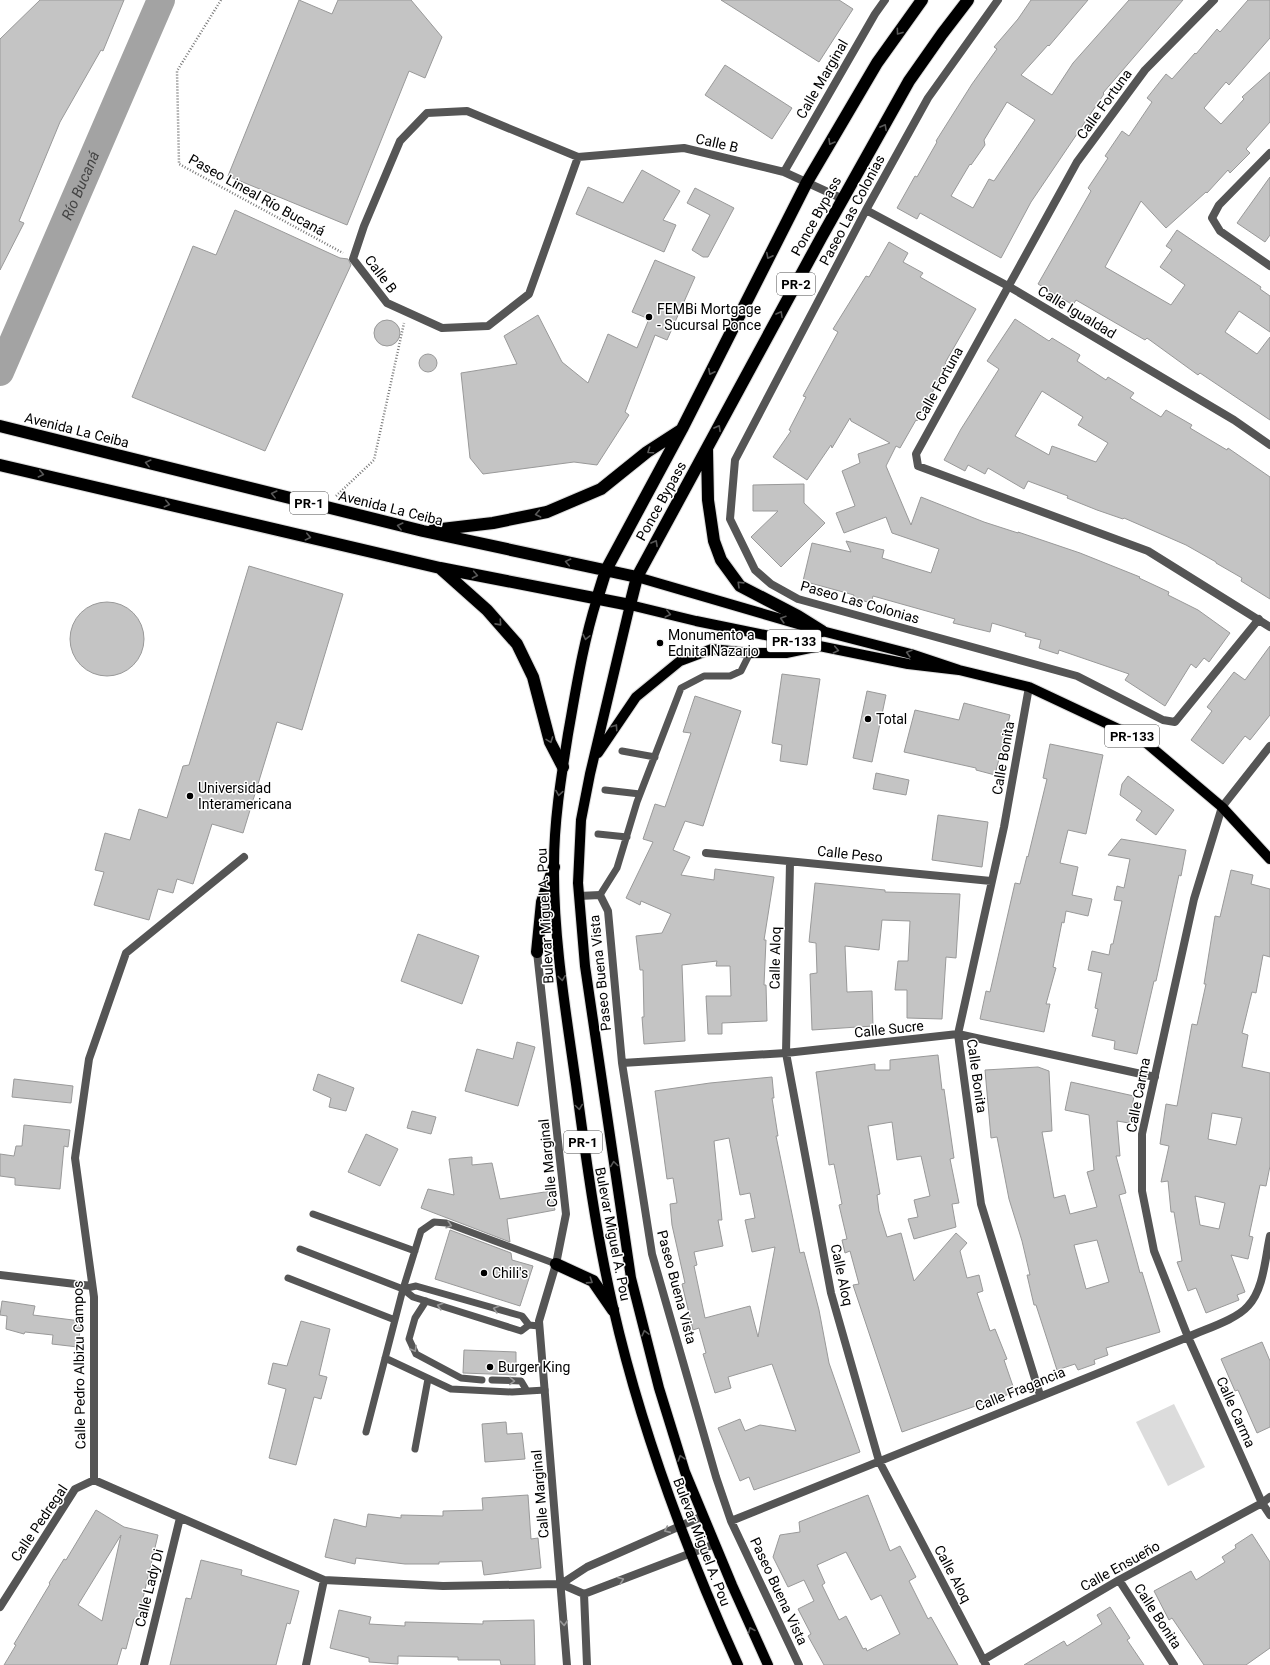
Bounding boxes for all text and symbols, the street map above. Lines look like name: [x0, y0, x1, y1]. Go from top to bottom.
one-way arrow: [897, 27, 904, 34]
street label: Calle Marginal: [793, 37, 851, 121]
street label: Calle Fortuna: [1073, 66, 1135, 142]
one-way arrow: [879, 124, 886, 131]
street label: Calle B: [694, 130, 740, 156]
one-way arrow: [828, 138, 835, 145]
water label: Río Bucaná: [58, 148, 103, 223]
street label: Paseo Lineal Río Bucaná: [186, 151, 328, 239]
street label: Paseo Las Colonias: [816, 152, 888, 268]
street label: Ponce Bypass: [788, 174, 844, 258]
street label: Calle B: [362, 252, 400, 296]
one-way arrow: [766, 252, 774, 260]
road number: PR-2: [777, 273, 815, 295]
street label: Calle Igualdad: [1035, 282, 1119, 342]
place label: FEMBi Mortgage - Sucursal Ponce: [657, 301, 761, 333]
one-way arrow: [775, 311, 782, 318]
marker: FEMBi Mortgage - Sucursal Ponce: [644, 312, 654, 322]
street label: Calle Fortuna: [912, 344, 966, 424]
one-way arrow: [708, 368, 716, 376]
street label: Avenida La Ceiba: [23, 409, 131, 451]
one-way arrow: [713, 425, 720, 433]
one-way arrow: [647, 446, 654, 453]
one-way arrow: [144, 459, 151, 467]
street label: Ponce Bypass: [633, 459, 689, 543]
one-way arrow: [38, 470, 44, 478]
street label: Avenida La Ceiba: [337, 487, 445, 529]
one-way arrow: [271, 490, 278, 499]
road number: PR-1: [290, 492, 328, 514]
one-way arrow: [164, 499, 171, 507]
one-way arrow: [535, 510, 541, 518]
one-way arrow: [397, 522, 403, 530]
one-way arrow: [304, 532, 311, 540]
one-way arrow: [651, 539, 658, 547]
one-way arrow: [565, 559, 571, 567]
one-way arrow: [472, 570, 478, 579]
street label: Paseo Las Colonias: [799, 577, 921, 627]
one-way arrow: [737, 581, 745, 589]
one-way arrow: [665, 610, 671, 618]
one-way arrow: [780, 615, 787, 624]
one-way arrow: [494, 619, 501, 626]
place label: Monumento a Ednita Nazario: [668, 627, 759, 659]
road number: PR-133: [767, 630, 821, 652]
one-way arrow: [583, 634, 591, 640]
marker: Monumento a Ednita Nazario: [655, 638, 665, 648]
one-way arrow: [833, 645, 839, 653]
one-way arrow: [906, 649, 913, 658]
place label: Total: [876, 711, 907, 727]
marker: Total: [863, 714, 873, 724]
street label: Calle Bonita: [989, 720, 1017, 796]
one-way arrow: [610, 724, 618, 731]
road number: PR-133: [1105, 725, 1159, 747]
one-way arrow: [546, 737, 554, 744]
place label: Universidad Interamericana: [198, 780, 292, 812]
one-way arrow: [555, 789, 564, 796]
marker: Universidad Interamericana: [185, 791, 195, 801]
street label: Calle Peso: [816, 843, 884, 865]
street label: Bulevar Miguel A. Pou: [533, 848, 557, 984]
street label: Paseo Buena Vista: [586, 914, 614, 1032]
street label: Calle Aloq: [766, 926, 784, 990]
one-way arrow: [557, 975, 566, 981]
street label: Calle Sucre: [853, 1017, 925, 1041]
street label: Calle Bonita: [964, 1038, 990, 1114]
street label: Calle Carma: [1123, 1056, 1153, 1134]
one-way arrow: [574, 1104, 583, 1110]
street label: Calle Marginal: [535, 1118, 561, 1208]
road number: PR-1: [564, 1131, 602, 1153]
one-way arrow: [610, 1161, 619, 1167]
street label: Bulevar Miguel A. Pou: [592, 1166, 634, 1302]
one-way arrow: [446, 1220, 453, 1229]
street label: Paseo Buena Vista: [654, 1228, 700, 1346]
street label: Calle Aloq: [828, 1243, 856, 1307]
place label: Chili's: [492, 1265, 528, 1281]
marker: Chili's: [479, 1268, 489, 1278]
one-way arrow: [585, 1276, 592, 1283]
street label: Calle Pedro Albizu Campos: [70, 1281, 88, 1449]
one-way arrow: [437, 1302, 444, 1311]
one-way arrow: [493, 1305, 500, 1314]
one-way arrow: [641, 1330, 650, 1337]
one-way arrow: [409, 1345, 417, 1352]
place label: Burger King: [498, 1359, 570, 1375]
marker: Burger King: [485, 1362, 495, 1372]
street label: Calle Fragancia: [973, 1364, 1067, 1414]
street label: Calle Carma: [1213, 1374, 1259, 1450]
one-way arrow: [509, 1377, 515, 1385]
street label: Calle Marginal: [528, 1449, 552, 1539]
one-way arrow: [677, 1454, 686, 1461]
street label: Bulevar Miguel A. Pou: [670, 1476, 734, 1608]
street label: Calle Pedregal: [7, 1481, 71, 1565]
one-way arrow: [664, 1525, 672, 1533]
street label: Paseo Buena Vista: [747, 1535, 811, 1647]
street label: Calle Ensueño: [1078, 1538, 1162, 1594]
street label: Calle Aloq: [931, 1542, 975, 1606]
street label: Calle Lady Di: [132, 1547, 166, 1629]
one-way arrow: [617, 1577, 624, 1585]
street label: Calle Bonita: [1131, 1580, 1185, 1652]
one-way arrow: [559, 1620, 568, 1626]
one-way arrow: [748, 1626, 756, 1633]

